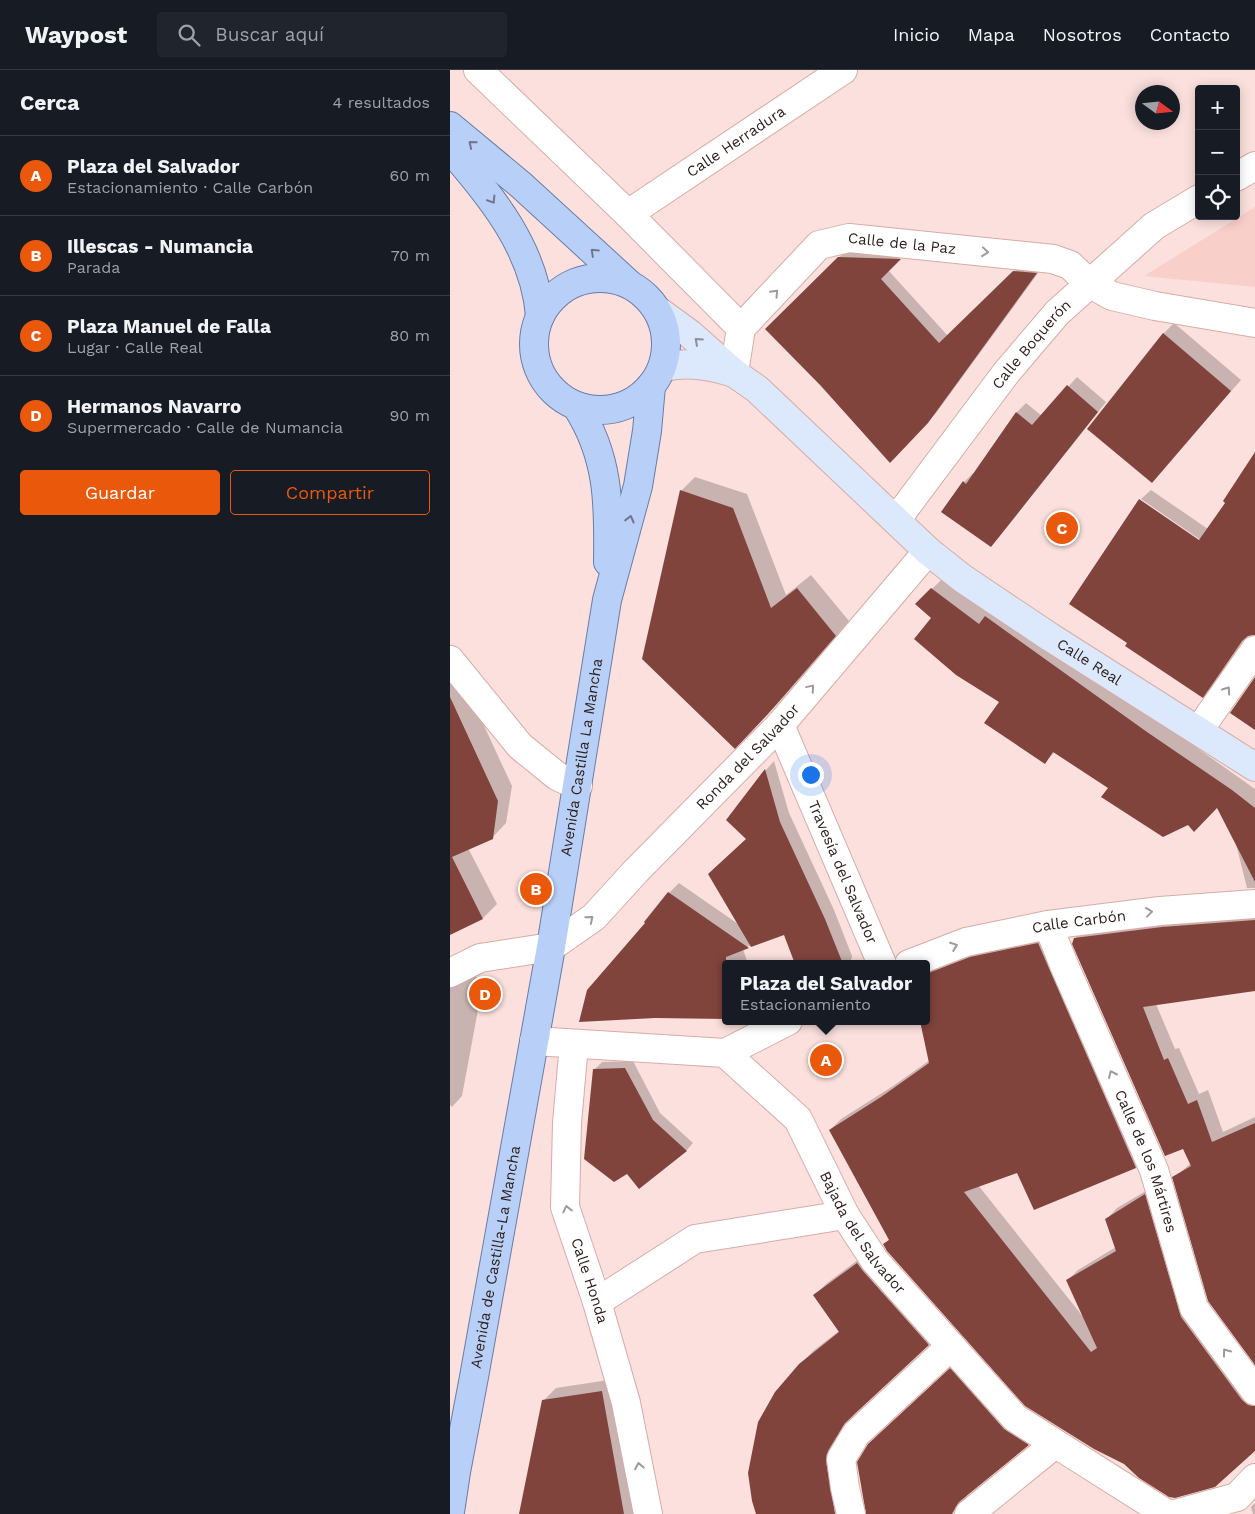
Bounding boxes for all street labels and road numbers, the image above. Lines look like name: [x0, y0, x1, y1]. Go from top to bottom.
street label: Calle Herradura: [683, 102, 789, 181]
street label: Calle de la Paz: [847, 229, 957, 258]
street label: Calle Boquerón: [988, 296, 1075, 393]
street label: Calle Real: [1053, 635, 1125, 689]
street label: Avenida Castilla La Mancha: [557, 657, 607, 858]
street label: Ronda del Salvador: [692, 700, 803, 814]
street label: Travesía del Salvador: [804, 798, 881, 947]
street label: Calle Carbón: [1030, 906, 1127, 937]
street label: Calle de los Mártires: [1111, 1087, 1181, 1235]
street label: Avenida de Castilla-La Mancha: [467, 1144, 524, 1370]
street label: Bajada del Salvador: [816, 1168, 909, 1298]
street label: Calle Honda: [567, 1236, 612, 1326]

